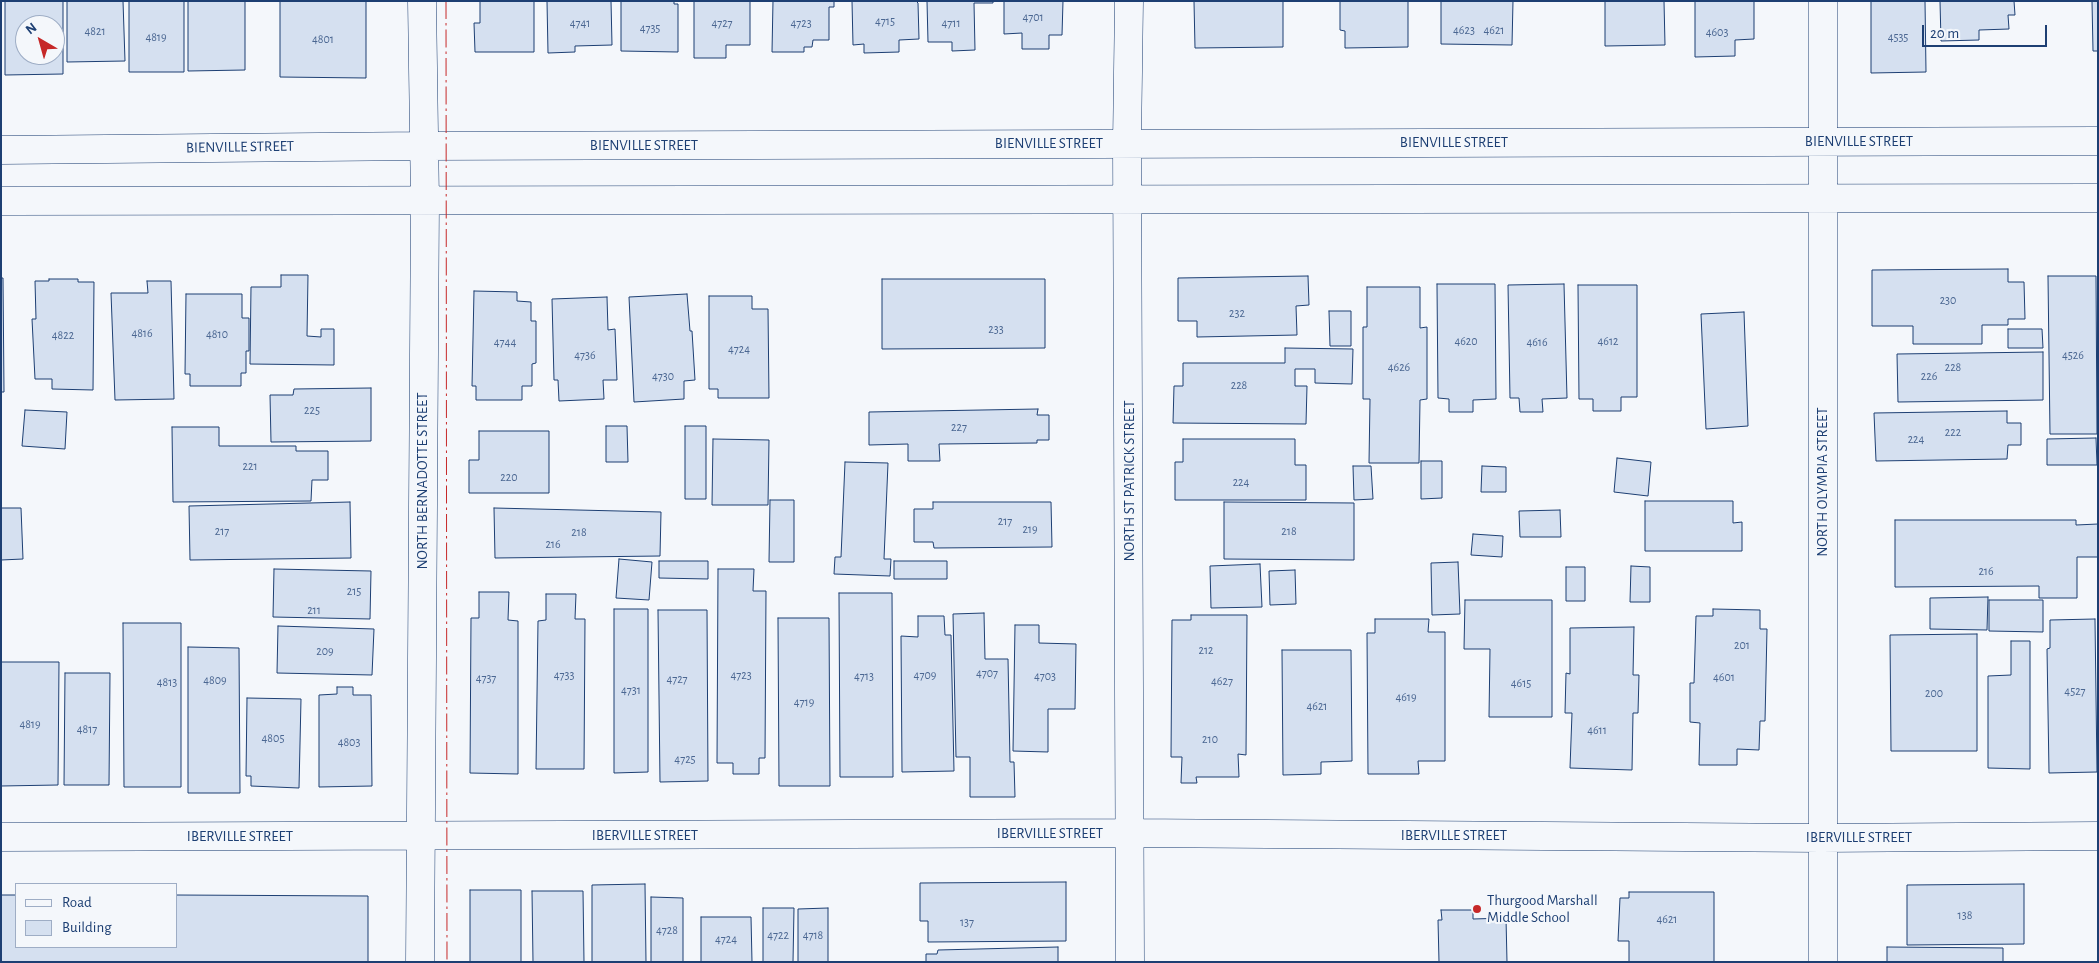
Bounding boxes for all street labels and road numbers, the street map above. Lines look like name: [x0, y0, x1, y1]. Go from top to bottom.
street label: BIENVILLE STREET: [1805, 132, 1913, 150]
street label: BIENVILLE STREET: [1400, 133, 1508, 151]
street label: BIENVILLE STREET: [995, 134, 1103, 152]
street label: BIENVILLE STREET: [590, 136, 698, 154]
street label: BIENVILLE STREET: [186, 137, 294, 157]
street label: NORTH BERNADOTTE STREET: [413, 392, 431, 570]
street label: NORTH ST PATRICK STREET: [1120, 400, 1138, 562]
street label: NORTH OLYMPIA STREET: [1813, 407, 1831, 557]
street label: IBERVILLE STREET: [997, 824, 1103, 842]
street label: IBERVILLE STREET: [592, 826, 698, 844]
street label: IBERVILLE STREET: [1401, 826, 1507, 844]
street label: IBERVILLE STREET: [187, 827, 293, 845]
street label: IBERVILLE STREET: [1806, 828, 1912, 846]

